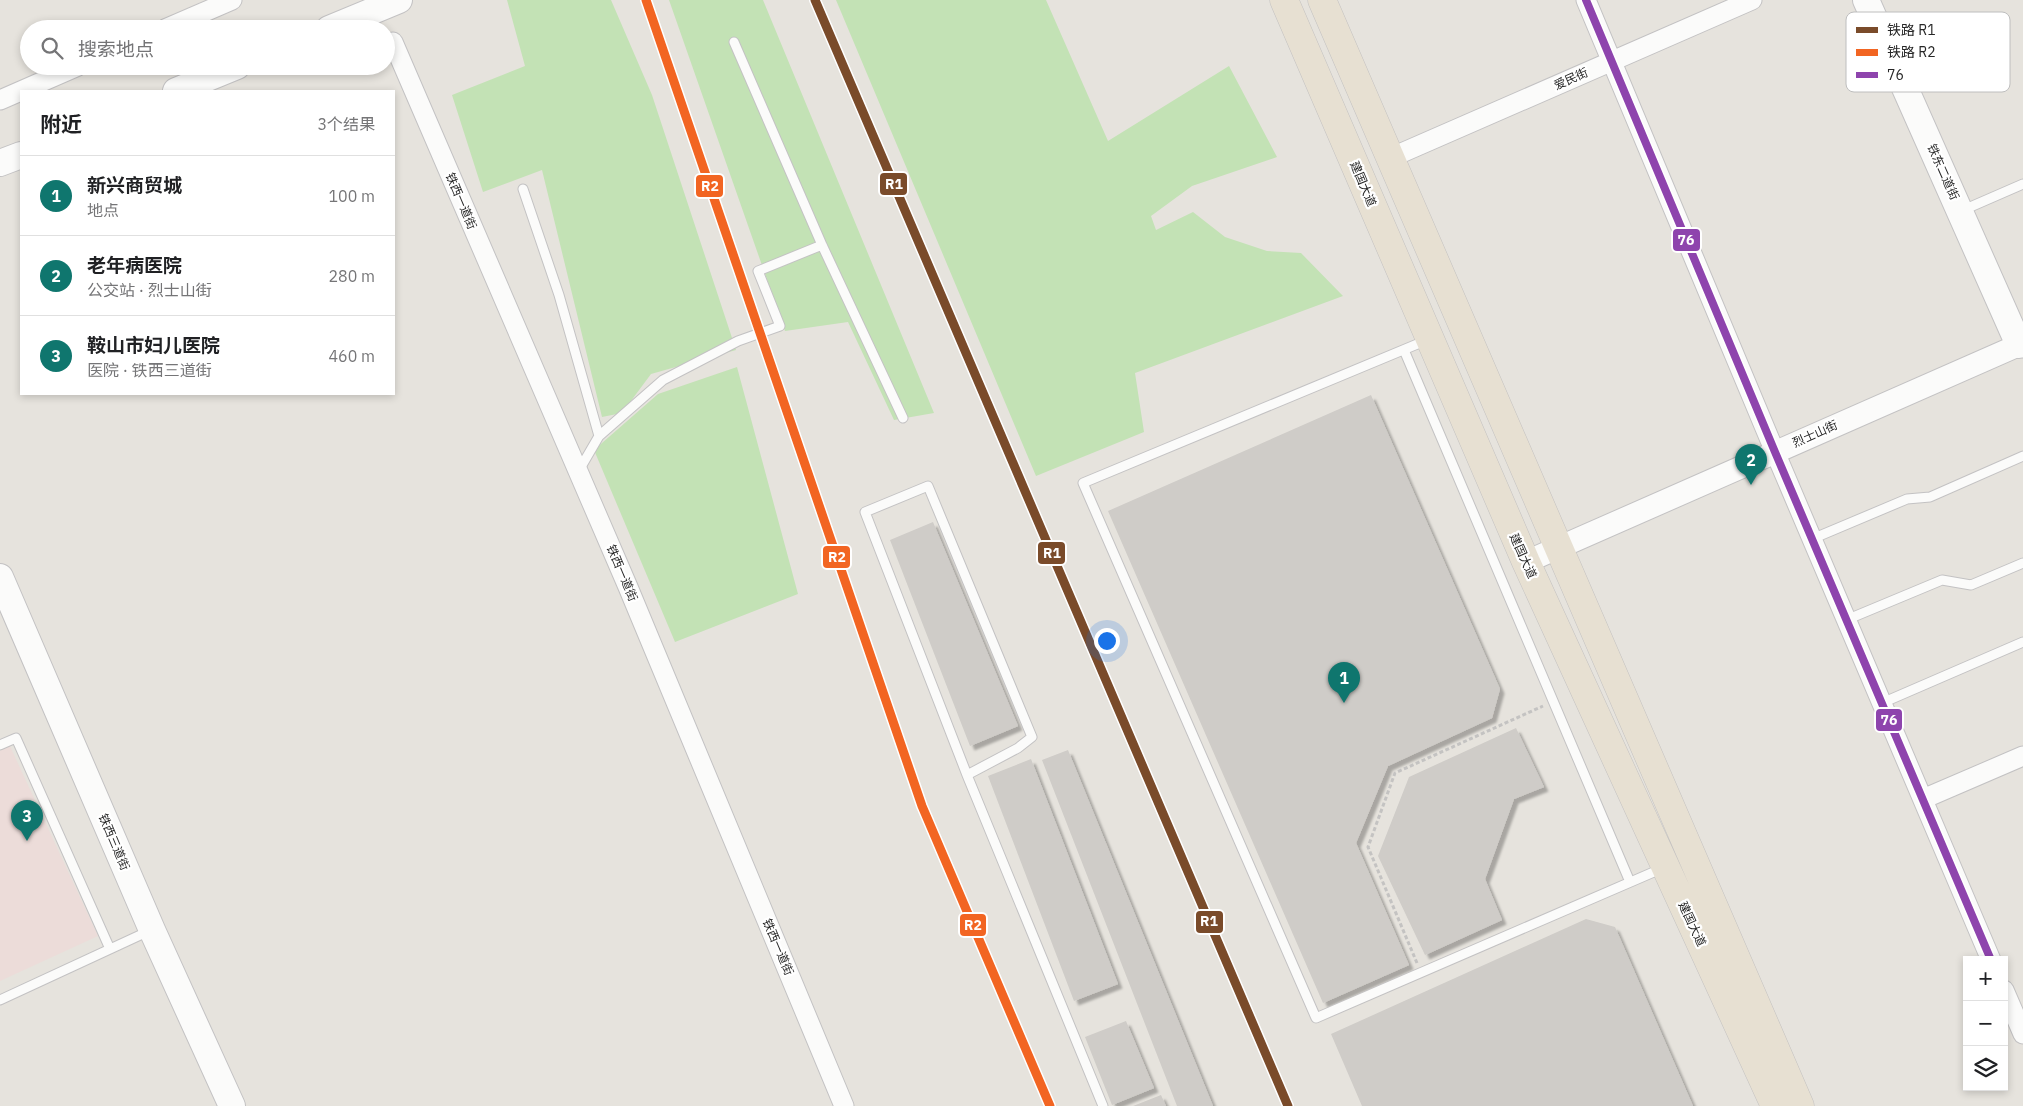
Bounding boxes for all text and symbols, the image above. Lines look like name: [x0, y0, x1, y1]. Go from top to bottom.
legend: [1846, 12, 2010, 92]
search box: [20, 20, 395, 75]
text: 铁路 R1: [1887, 21, 1936, 39]
icon: search: [38, 34, 66, 62]
text: 搜索地点: [78, 37, 154, 61]
text: 铁路 R2: [1887, 43, 1936, 61]
street label: 爱民街: [1551, 64, 1590, 93]
text: 76: [1887, 66, 1904, 84]
text: 附近: [40, 110, 82, 138]
text: 3个结果: [317, 114, 375, 134]
street label: 铁东二道街: [1924, 141, 1963, 202]
street label: 建国大道: [1347, 159, 1380, 209]
street label: 铁西一道街: [443, 170, 480, 231]
line badge: R1: [879, 172, 908, 196]
text: 新兴商贸城: [87, 173, 182, 197]
line badge: R2: [695, 174, 724, 198]
text: R1: [885, 175, 904, 193]
text: R2: [701, 177, 719, 195]
text: 1: [51, 186, 61, 206]
text: 100 m: [328, 186, 375, 206]
text: 地点: [87, 200, 119, 220]
line badge: 76: [1672, 228, 1701, 252]
text: 76: [1678, 231, 1694, 249]
text: 老年病医院: [87, 253, 182, 277]
text: 2: [51, 266, 61, 286]
text: 280 m: [328, 266, 375, 286]
text: 公交站 · 烈士山街: [87, 280, 212, 300]
text: 鞍山市妇儿医院: [87, 333, 220, 357]
text: 3: [51, 346, 61, 366]
text: 460 m: [328, 346, 375, 366]
text: 医院 · 铁西三道街: [87, 360, 212, 380]
street label: 烈士山街: [1790, 417, 1840, 450]
pin: 2: [1735, 444, 1767, 485]
street label: 建国大道: [1507, 531, 1540, 581]
line badge: R1: [1037, 541, 1066, 565]
street label: 铁西一道街: [604, 542, 641, 603]
text: R1: [1043, 544, 1062, 562]
line badge: R2: [822, 545, 851, 569]
text: R2: [828, 548, 846, 566]
your location: [1094, 628, 1120, 654]
pin: 1: [1328, 662, 1360, 703]
line badge: 76: [1875, 708, 1903, 732]
text: 76: [1881, 711, 1897, 729]
pin: 3: [11, 800, 43, 841]
street label: 铁西三道街: [96, 811, 133, 872]
street label: 建国大道: [1676, 899, 1709, 949]
line badge: R1: [1195, 910, 1224, 934]
text: R1: [1200, 912, 1219, 930]
line badge: R2: [959, 913, 987, 937]
street label: 铁西一道街: [760, 916, 797, 977]
text: R2: [964, 916, 982, 934]
map controls: [1963, 956, 2008, 1091]
button: +: [1963, 956, 2008, 1001]
button: −: [1963, 1001, 2008, 1046]
button: layers: [1963, 1046, 2008, 1091]

